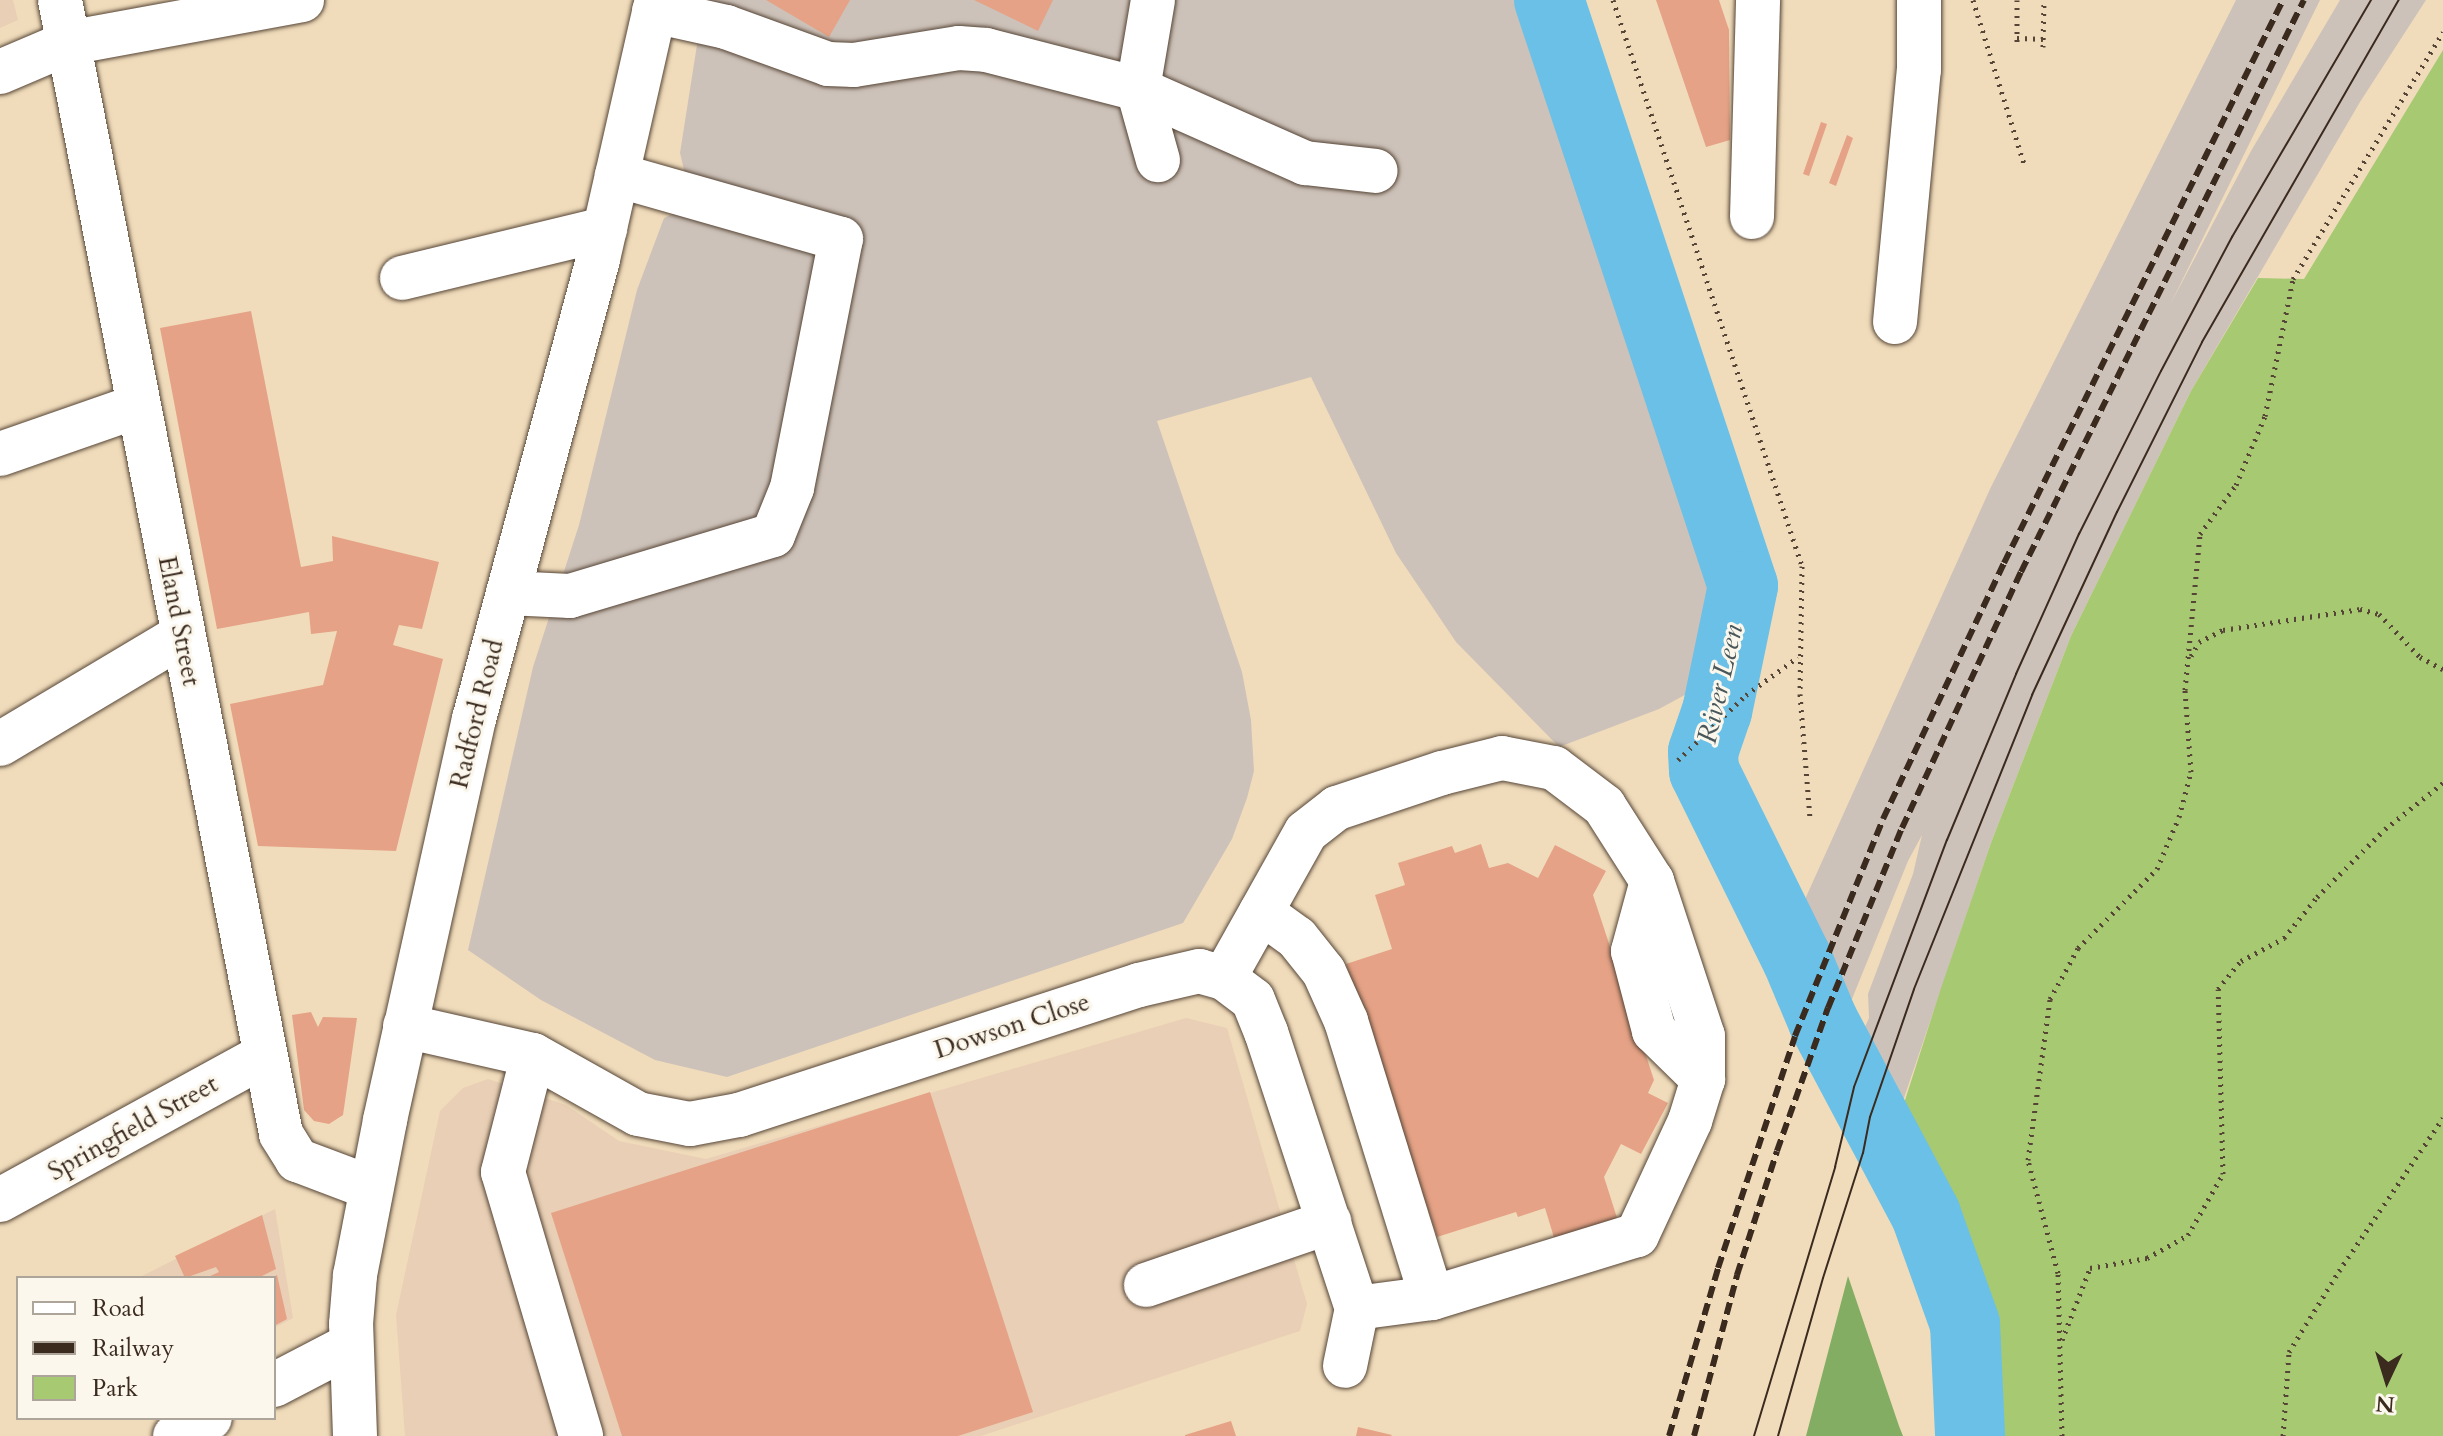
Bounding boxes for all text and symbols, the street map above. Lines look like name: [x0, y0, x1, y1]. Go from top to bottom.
street label: Eland Street: [151, 553, 207, 689]
water label: River Leen: [1690, 621, 1750, 747]
street label: Radford Road: [443, 636, 511, 792]
street label: Dowson Close: [930, 986, 1094, 1066]
street label: Springfield Street: [43, 1068, 223, 1188]
legend: [16, 1276, 276, 1420]
text: Road: [92, 1292, 145, 1325]
text: Railway: [92, 1332, 174, 1365]
north arrow: [2347, 1340, 2427, 1420]
text: Park: [92, 1372, 138, 1405]
text: N: [2375, 1388, 2396, 1420]

